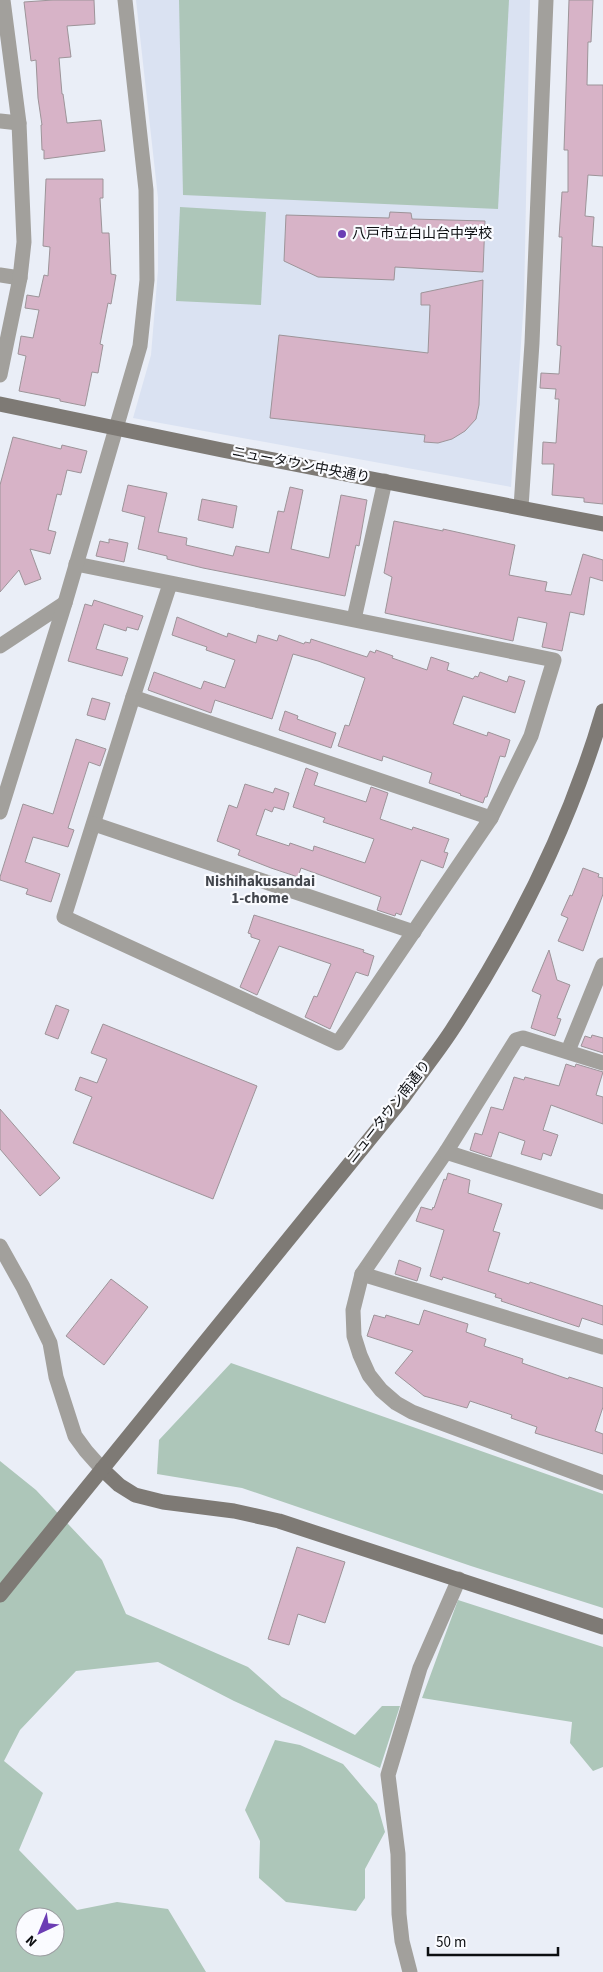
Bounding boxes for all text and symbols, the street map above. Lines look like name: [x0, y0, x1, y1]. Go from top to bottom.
place label: 八戸市立白山台中学校: [352, 224, 492, 244]
marker: 八戸市立白山台中学校: [336, 228, 348, 240]
street label: ニュータウン中央通り: [230, 442, 372, 488]
district label: Nishihakusandai 1-chome: [205, 871, 315, 909]
street label: ニュータウン南通り: [342, 1056, 436, 1168]
north arrow: [15, 1907, 65, 1957]
scale bar: [428, 1924, 558, 1956]
text: N: [21, 1930, 42, 1951]
text: 50 m: [436, 1932, 466, 1953]

